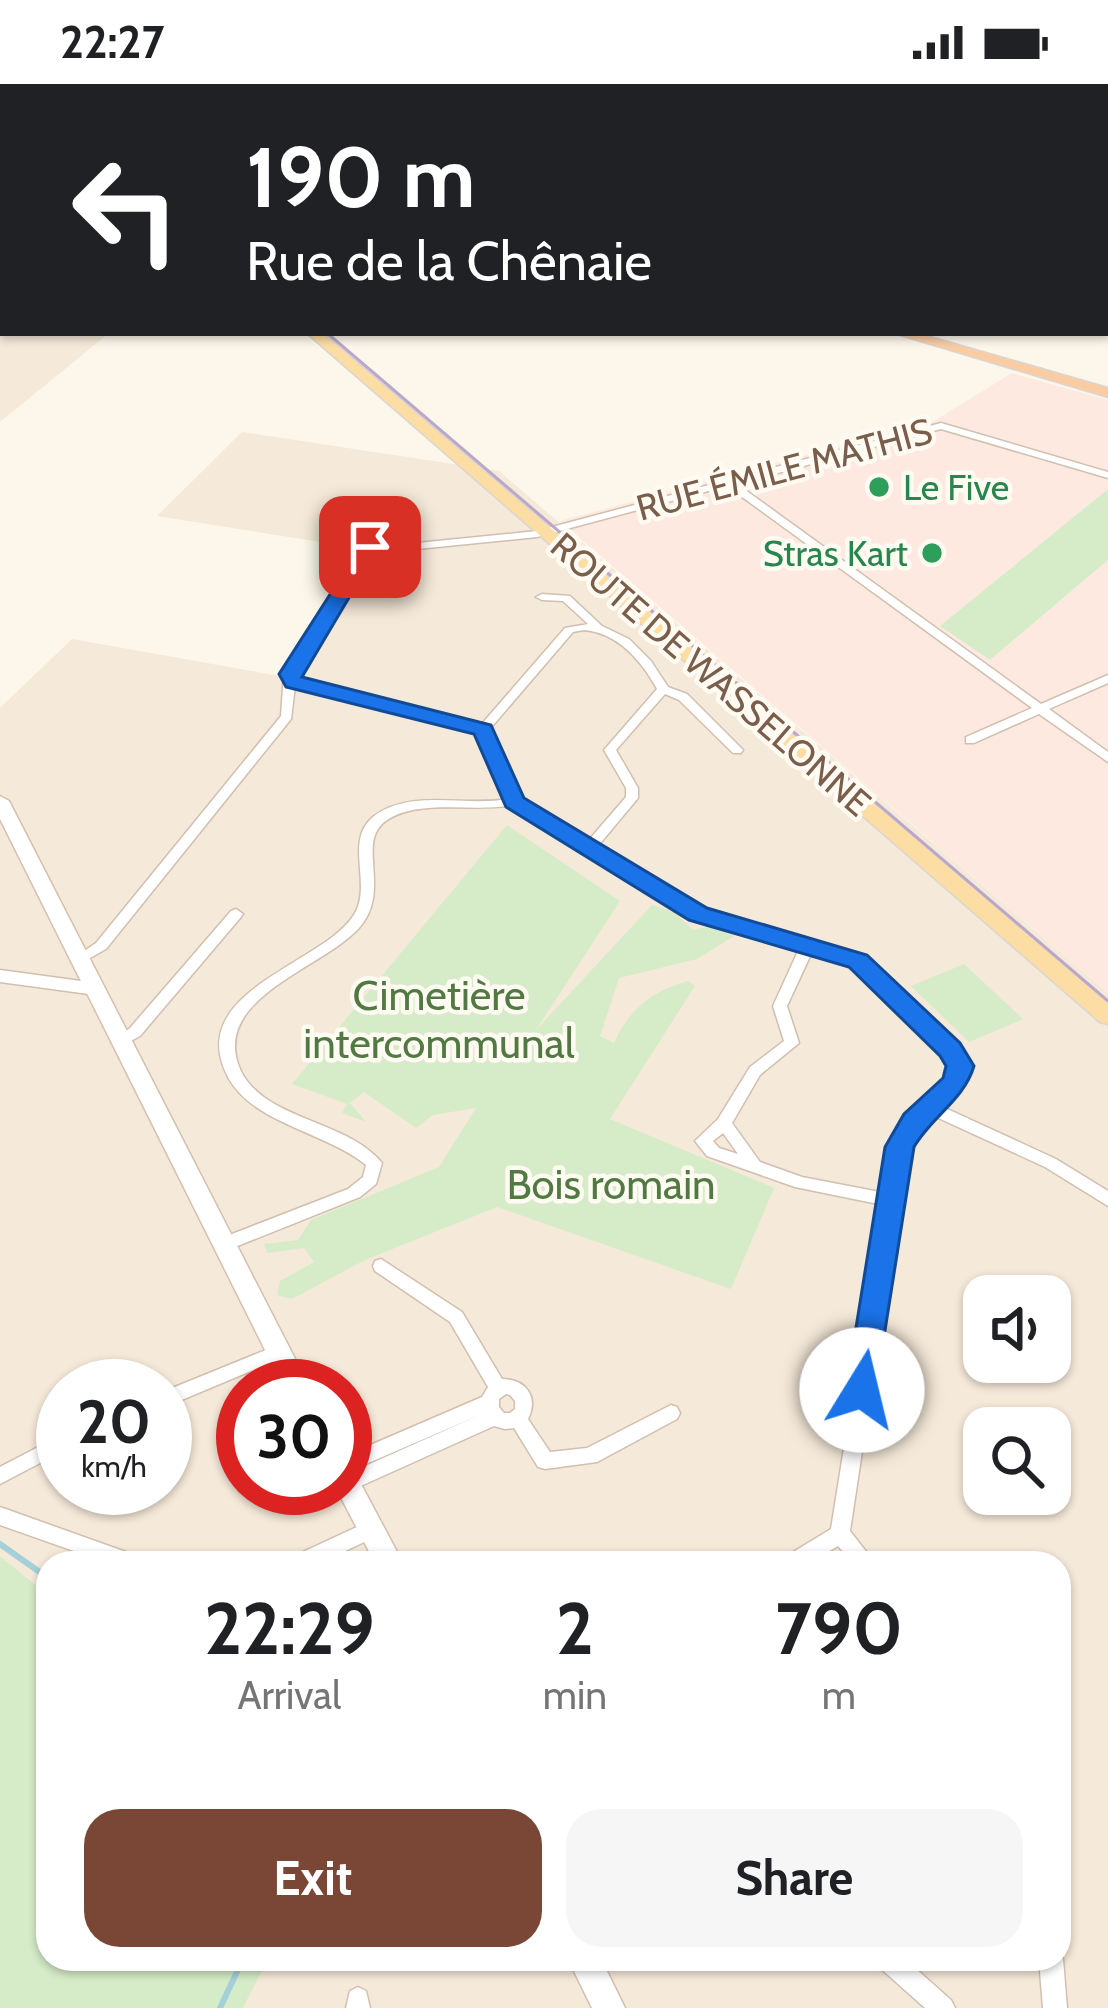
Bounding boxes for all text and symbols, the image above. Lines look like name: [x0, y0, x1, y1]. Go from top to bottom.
text: 22:27: [60, 15, 164, 69]
text: 190 m: [246, 126, 475, 228]
icon: left: [48, 132, 204, 288]
text: Rue de la Chênaie: [246, 228, 652, 294]
street label: RUE ÉMILE MATHIS: [631, 408, 937, 530]
place label: Le Five: [903, 465, 1009, 509]
marker: Le Five: [866, 474, 892, 500]
pin: [319, 496, 421, 598]
icon: arrive: [337, 514, 403, 580]
street label: ROUTE DE WASSELONNE: [542, 523, 880, 825]
place label: Stras Kart: [763, 531, 908, 575]
marker: Stras Kart: [919, 540, 945, 566]
park label: Cimetière intercommunal: [303, 969, 575, 1069]
park label: Bois romain: [506, 1158, 716, 1210]
map controls: [963, 1275, 1071, 1515]
button: sound: [963, 1275, 1071, 1383]
position arrow: [799, 1327, 925, 1453]
speed limit sign: 30: [216, 1359, 372, 1515]
text: 20: [77, 1385, 151, 1458]
button: search: [963, 1407, 1071, 1515]
text: km/h: [81, 1448, 147, 1485]
text: 22:29: [204, 1585, 375, 1672]
text: 2: [556, 1585, 594, 1672]
text: 790: [775, 1585, 903, 1672]
text: Arrival: [237, 1671, 341, 1719]
text: min: [543, 1671, 607, 1719]
text: m: [822, 1671, 856, 1719]
button: Exit: [84, 1809, 542, 1947]
button: Share: [566, 1809, 1023, 1947]

